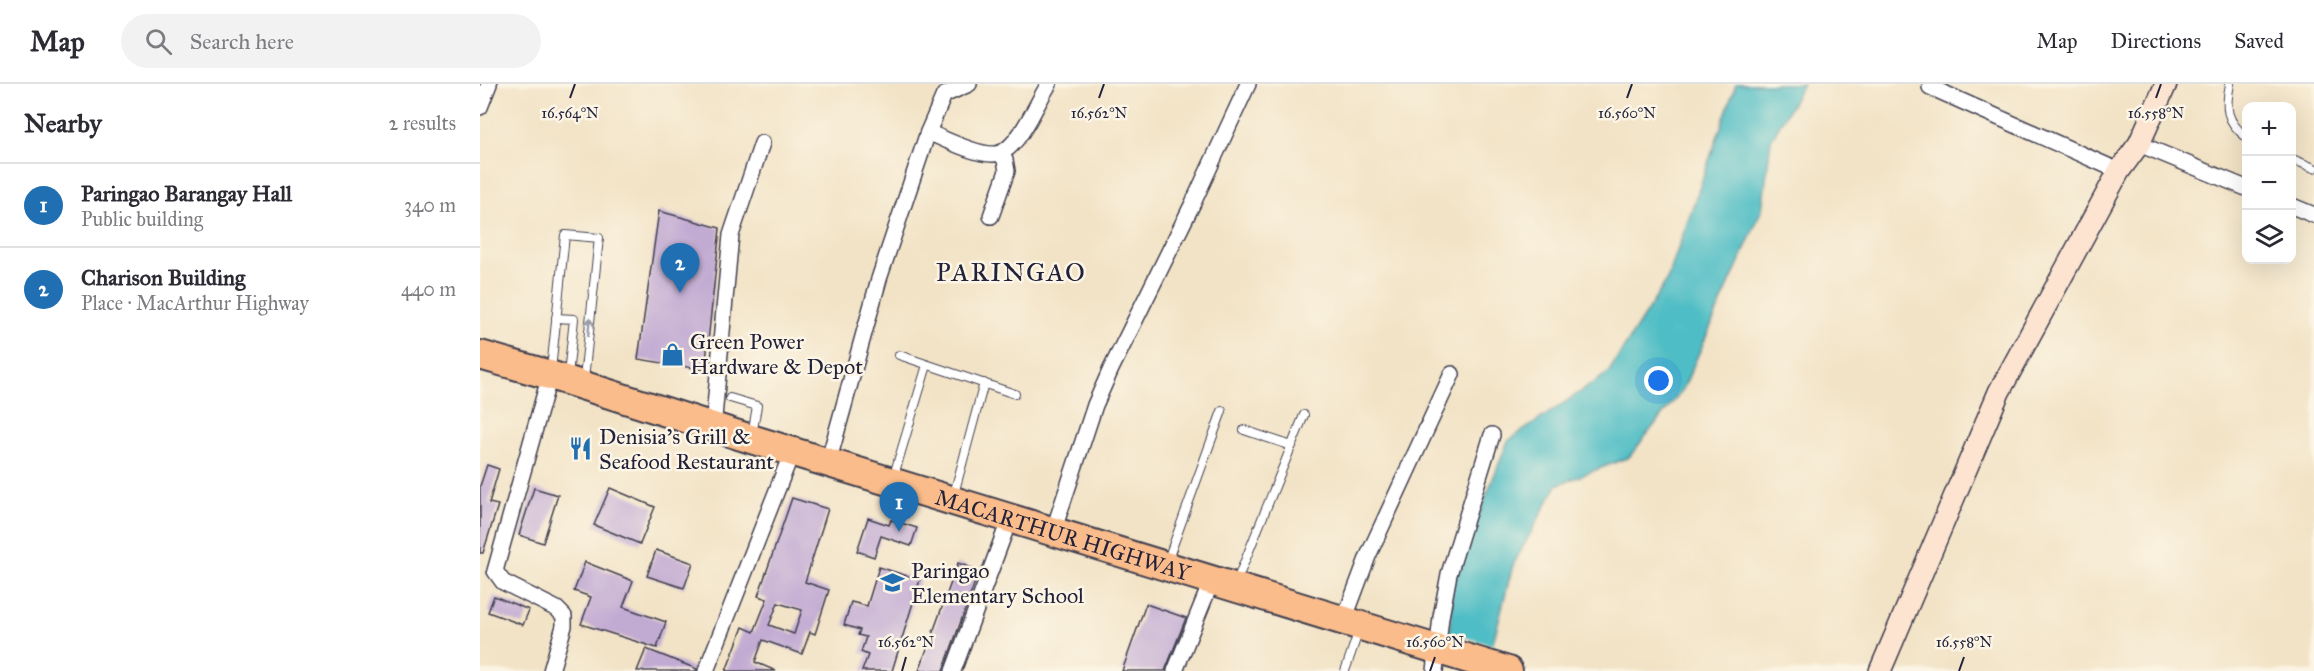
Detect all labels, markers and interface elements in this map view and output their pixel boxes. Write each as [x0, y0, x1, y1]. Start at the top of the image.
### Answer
search box [121, 14, 541, 68]
text: Map [30, 24, 85, 59]
icon: search [142, 25, 175, 58]
text: Search here [190, 28, 294, 55]
text: Map [2037, 28, 2078, 54]
text: Directions [2111, 28, 2201, 54]
text: Saved [2234, 28, 2284, 54]
map controls [2242, 102, 2296, 264]
button: + [2242, 102, 2296, 156]
text: 16.564°N [541, 104, 599, 122]
text: 16.562°N [1071, 104, 1128, 122]
text: 16.560°N [1598, 104, 1656, 122]
text: 16.558°N [2128, 104, 2185, 122]
text: Nearby [24, 107, 102, 139]
text: 2 results [388, 111, 456, 135]
button: − [2242, 156, 2296, 210]
text: Paringao Barangay Hall [81, 180, 292, 207]
text: 1 [40, 193, 47, 217]
text: 340 m [404, 193, 456, 217]
text: Public building [81, 207, 203, 231]
button: layers [2242, 210, 2296, 264]
pin: 2 [660, 244, 700, 293]
district label: PARINGAO [936, 256, 1086, 288]
text: Charison Building [81, 264, 245, 291]
text: 2 [39, 277, 48, 301]
text: 440 m [401, 277, 456, 301]
text: Place · MacArthur Highway [81, 291, 309, 315]
one-way arrow [584, 318, 595, 337]
place label: Green Power Hardware & Depot [690, 328, 863, 380]
shop icon: Green Power Hardware & Depot [659, 341, 685, 367]
your location [1644, 366, 1673, 395]
place label: Denisia's Grill & Seafood Restaurant [599, 423, 774, 475]
restaurant icon: Denisia's Grill & Seafood Restaurant [568, 436, 594, 462]
pin: 1 [880, 482, 918, 532]
street label: MACARTHUR HIGHWAY [932, 483, 1195, 587]
place label: Paringao Elementary School [911, 557, 1084, 609]
school or university icon: Paringao Elementary School [880, 570, 906, 596]
text: 16.562°N [878, 633, 935, 651]
text: 16.560°N [1406, 633, 1464, 651]
text: 16.558°N [1936, 633, 1993, 651]

